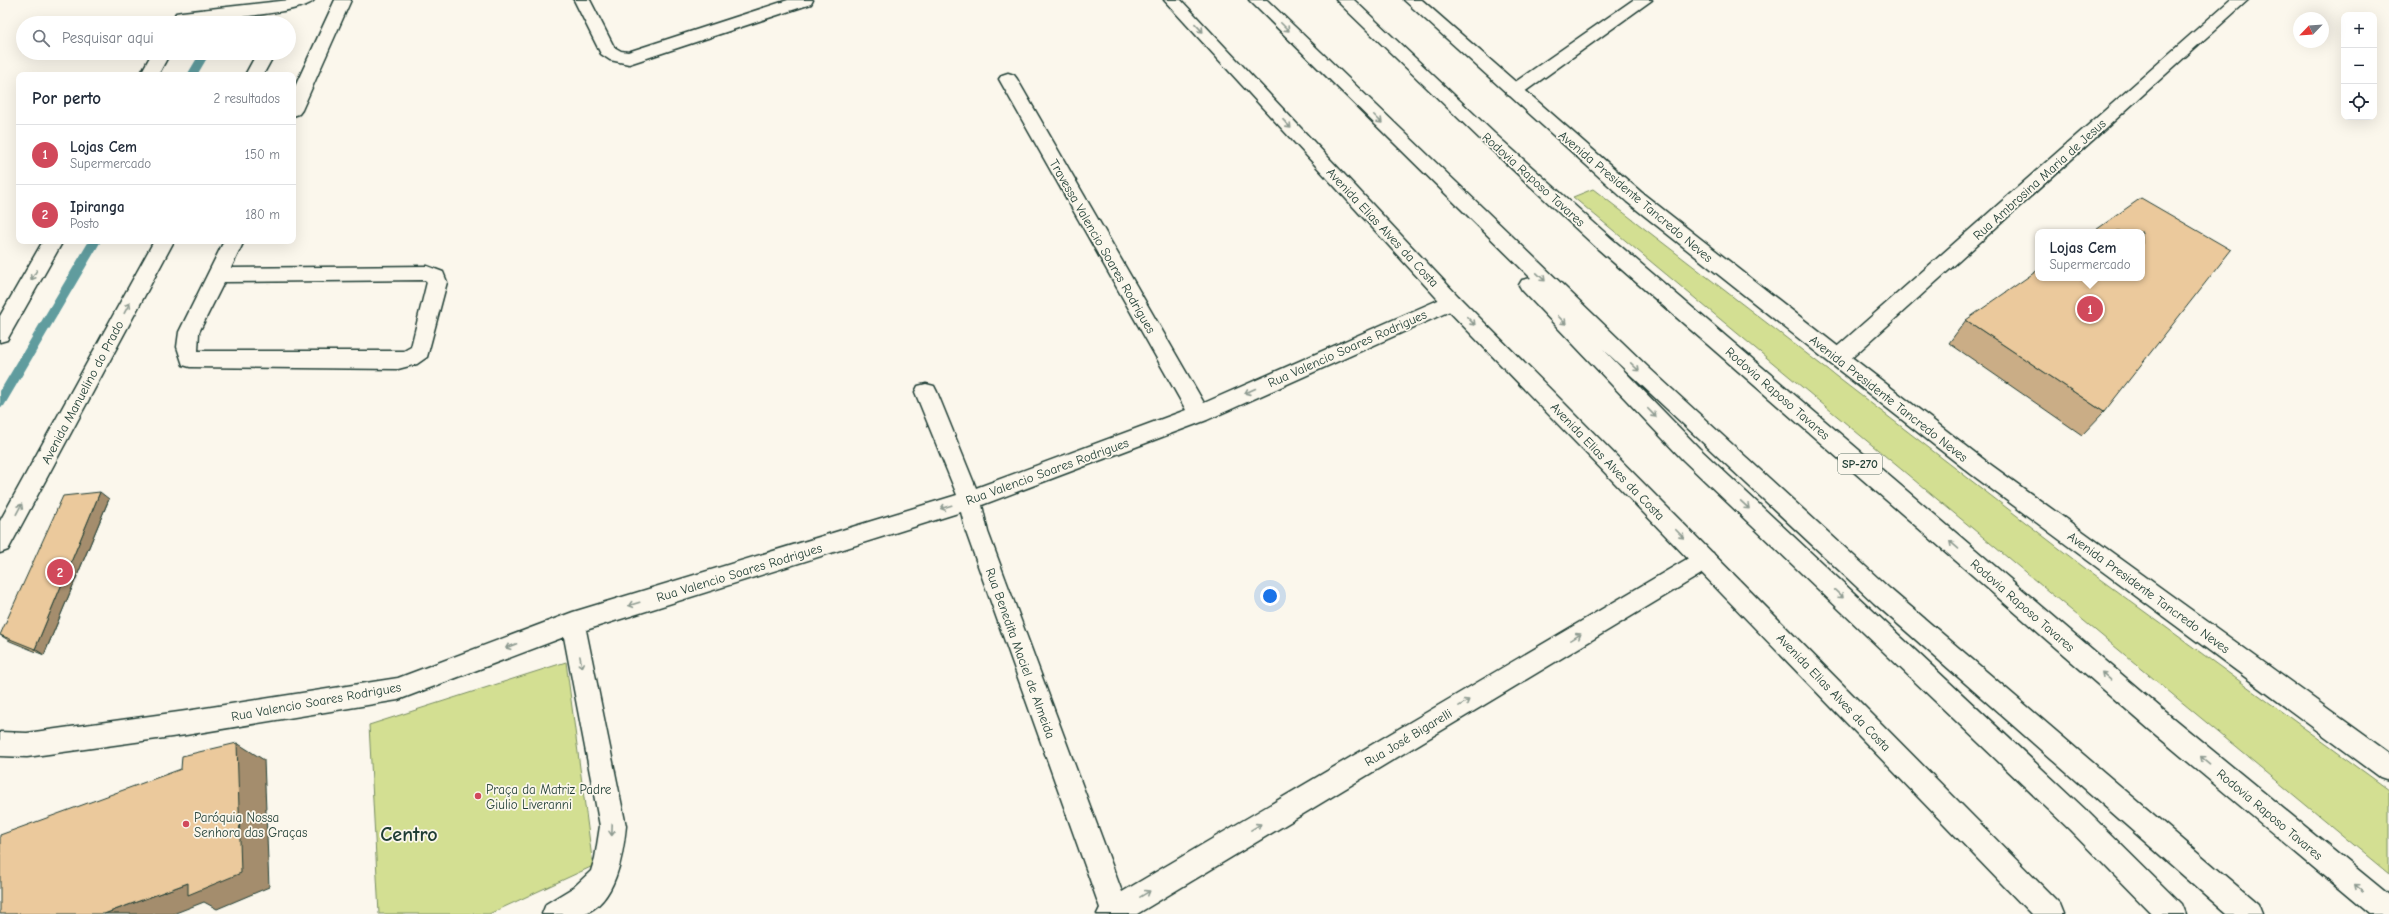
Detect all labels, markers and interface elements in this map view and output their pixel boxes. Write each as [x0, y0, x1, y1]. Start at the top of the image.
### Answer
north arrow [2293, 12, 2329, 48]
map controls [2341, 12, 2377, 120]
button: + [2341, 12, 2377, 48]
search box [16, 16, 296, 60]
one-way arrow [1280, 22, 1290, 32]
one-way arrow [1194, 23, 1203, 33]
icon: search [30, 27, 52, 49]
text: Pesquisar aqui [62, 29, 154, 47]
button: − [2341, 48, 2377, 84]
button: locate [2341, 84, 2377, 120]
text: Por perto [32, 89, 101, 108]
text: 2 resultados [213, 91, 280, 106]
one-way arrow [1373, 114, 1383, 123]
street label: Rua Ambrosina Maria de Jesus [1970, 116, 2109, 243]
one-way arrow [1283, 119, 1292, 129]
street label: Avenida Presidente Tancredo Neves [1556, 127, 1716, 265]
street label: Rodovia Raposo Tavares [1479, 129, 1588, 229]
text: Lojas Cem [70, 138, 137, 156]
text: 1 [42, 147, 48, 162]
text: 150 m [245, 147, 280, 162]
text: Supermercado [70, 156, 151, 171]
street label: Travessa Valencio Soares Rodrigues [1046, 156, 1159, 336]
street label: Avenida Elias Alves da Costa [1323, 165, 1442, 290]
text: Ipiranga [70, 198, 125, 216]
text: 2 [42, 207, 48, 222]
text: 180 m [245, 207, 280, 222]
text: Posto [70, 216, 99, 231]
popup [2035, 229, 2145, 281]
text: Lojas Cem [2049, 239, 2116, 257]
text: Supermercado [2049, 257, 2131, 272]
one-way arrow [29, 269, 37, 281]
one-way arrow [1536, 272, 1546, 282]
pin: 1 [2077, 294, 2103, 324]
one-way arrow [124, 303, 132, 315]
street label: Rua Valencio Soares Rodrigues [1265, 307, 1429, 390]
one-way arrow [1557, 315, 1567, 325]
one-way arrow [1466, 316, 1476, 326]
street label: Avenida Manuelino do Prado [38, 318, 127, 467]
street label: Avenida Presidente Tancredo Neves [1807, 332, 1971, 465]
street label: Rodovia Raposo Tavares [1723, 344, 1833, 443]
one-way arrow [1630, 363, 1640, 372]
one-way arrow [1244, 388, 1256, 395]
street label: Avenida Elias Alves da Costa [1548, 400, 1668, 523]
one-way arrow [1647, 408, 1657, 418]
street label: Rua Valencio Soares Rodrigues [964, 435, 1131, 508]
road number: SP-270 [1838, 454, 1882, 474]
one-way arrow [1740, 500, 1750, 509]
one-way arrow [15, 503, 23, 515]
one-way arrow [939, 504, 952, 511]
one-way arrow [1675, 529, 1685, 539]
street label: Avenida Presidente Tancredo Neves [2065, 529, 2233, 656]
street label: Rua Valencio Soares Rodrigues [655, 540, 824, 605]
one-way arrow [1949, 541, 1960, 550]
street label: Rodovia Raposo Tavares [1968, 556, 2078, 655]
pin: 2 [47, 557, 73, 587]
street label: Rua Benedita Maciel de Almeida [983, 566, 1058, 741]
your location [1260, 586, 1280, 606]
one-way arrow [1834, 589, 1844, 599]
one-way arrow [628, 601, 641, 608]
street label: Avenida Elias Alves da Costa [1774, 631, 1894, 754]
one-way arrow [1570, 632, 1582, 640]
one-way arrow [506, 643, 518, 651]
one-way arrow [577, 655, 585, 668]
one-way arrow [2101, 671, 2111, 680]
street label: Rua Valencio Soares Rodrigues [230, 679, 402, 724]
one-way arrow [1458, 699, 1470, 707]
street label: Rua José Bigarelli [1362, 705, 1455, 769]
one-way arrow [2200, 756, 2210, 765]
street label: Rodovia Raposo Tavares [2214, 766, 2325, 863]
place label: Praça da Matriz Padre Giulio Liveranni [486, 782, 612, 812]
marker: Praça da Matriz Padre Giulio Liveranni [473, 791, 483, 801]
place label: Paróquia Nossa Senhora das Graças [194, 810, 307, 840]
marker: Paróquia Nossa Senhora das Graças [181, 819, 191, 829]
district label: Centro [380, 823, 438, 846]
one-way arrow [608, 823, 616, 836]
one-way arrow [1250, 823, 1262, 831]
one-way arrow [2354, 883, 2364, 892]
one-way arrow [1139, 889, 1151, 897]

